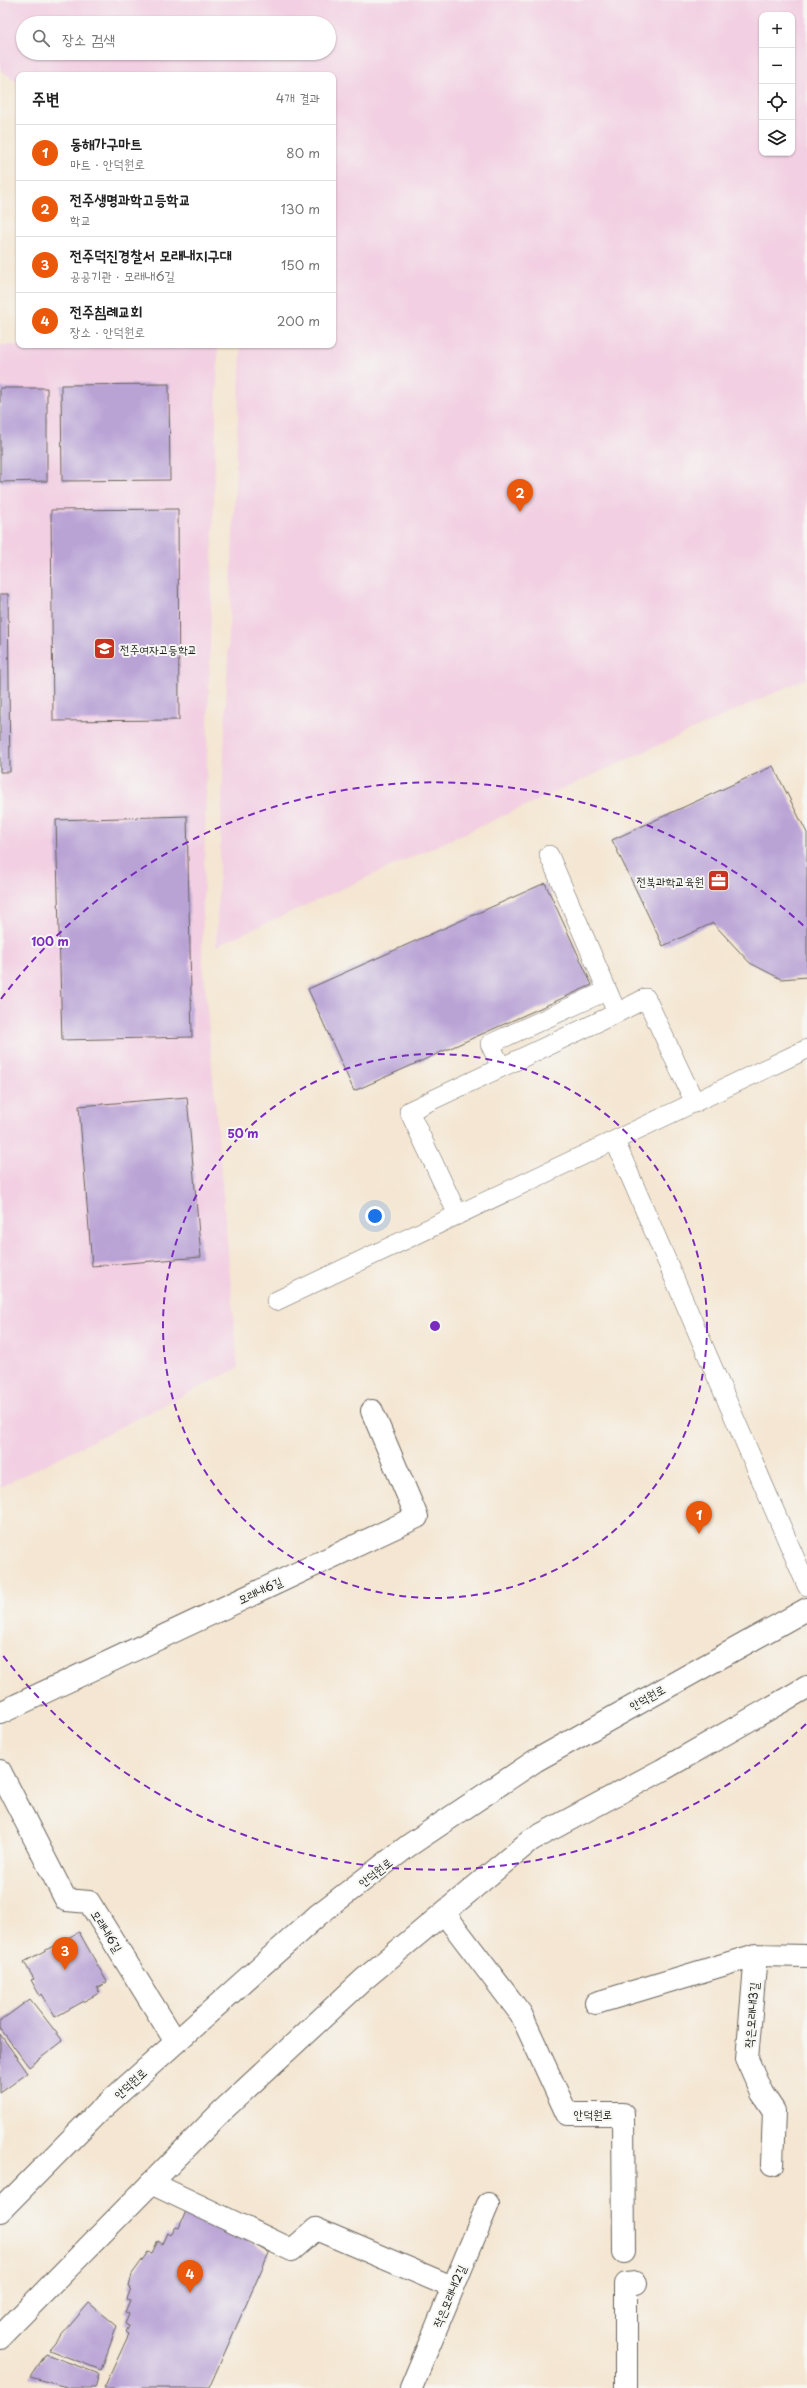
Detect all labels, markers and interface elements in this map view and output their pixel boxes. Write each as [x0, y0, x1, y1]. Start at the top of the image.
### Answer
map controls [759, 12, 795, 156]
button: + [759, 12, 795, 48]
search box [16, 16, 336, 60]
icon: search [30, 27, 52, 49]
text: 장소 검색 [62, 27, 115, 50]
button: − [759, 48, 795, 84]
button: locate [759, 84, 795, 120]
text: 주변 [32, 85, 59, 111]
text: 4개 결과 [276, 88, 320, 107]
button: layers [759, 120, 795, 156]
text: 동해가구마트 [70, 131, 142, 154]
text: 1 [42, 143, 48, 162]
text: 80 m [286, 143, 320, 162]
text: 마트 · 안덕원로 [70, 154, 145, 173]
text: 전주생명과학고등학교 [70, 187, 191, 210]
text: 2 [40, 199, 50, 218]
text: 130 m [281, 199, 320, 218]
text: 학교 [70, 210, 91, 229]
text: 전주덕진경찰서 모래내지구대 [70, 243, 232, 266]
text: 3 [41, 255, 49, 274]
text: 150 m [281, 255, 320, 274]
text: 공공기관 · 모래내6길 [70, 266, 175, 285]
text: 전주침례교회 [70, 299, 142, 322]
text: 4 [41, 311, 49, 330]
text: 200 m [277, 311, 320, 330]
text: 장소 · 안덕원로 [70, 322, 145, 341]
pin: 2 [507, 479, 533, 512]
school or university icon: 전주여자고등학교 [92, 636, 118, 662]
place label: 전주여자고등학교 [120, 640, 197, 658]
office icon: 전북과학교육원 [706, 868, 732, 894]
place label: 전북과학교육원 [636, 872, 704, 890]
text: 100 m [31, 932, 69, 950]
text: 50 m [227, 1124, 259, 1142]
your location [365, 1206, 385, 1226]
centre of rings [428, 1319, 442, 1333]
pin: 1 [686, 1501, 712, 1534]
street label: 모래내6길 [235, 1572, 285, 1608]
street label: 안덕원로 [626, 1680, 668, 1714]
street label: 안덕원로 [354, 1853, 396, 1891]
street label: 모래내6길 [87, 1906, 127, 1956]
pin: 3 [52, 1937, 78, 1970]
street label: 작은모래내3길 [739, 1981, 763, 2049]
street label: 안덕원로 [110, 2063, 150, 2103]
street label: 안덕원로 [574, 2105, 612, 2123]
pin: 4 [177, 2260, 203, 2293]
street label: 작은모래내2길 [428, 2262, 470, 2330]

